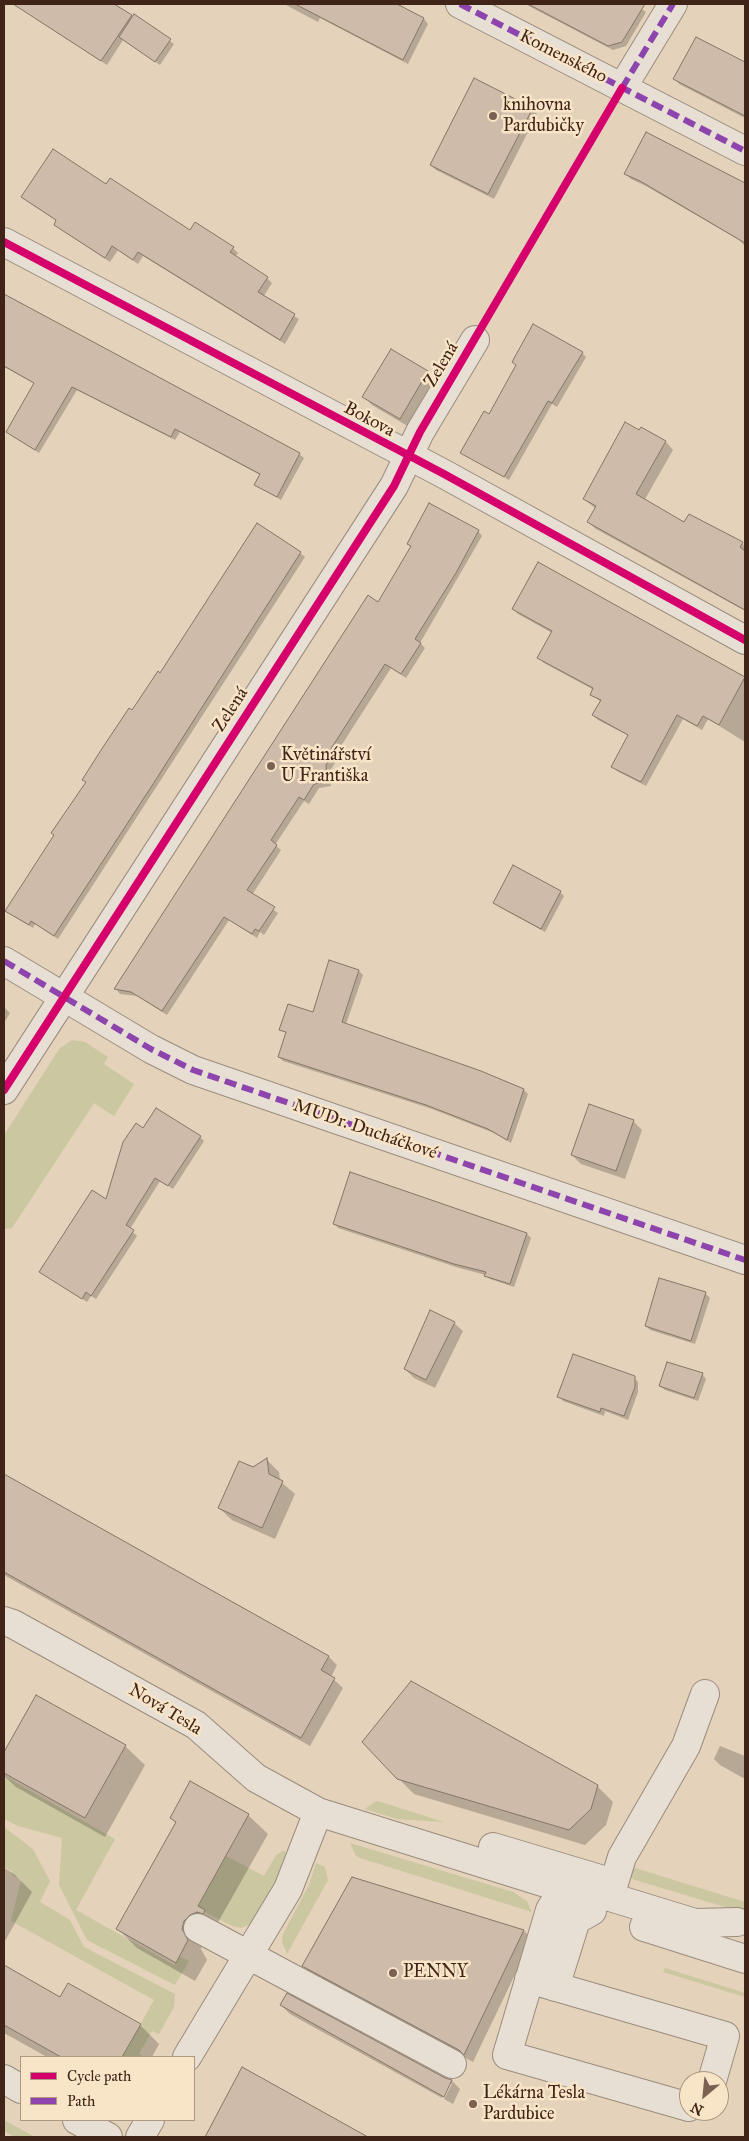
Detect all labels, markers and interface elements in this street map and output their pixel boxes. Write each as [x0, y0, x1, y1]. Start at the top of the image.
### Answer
street label: Komenského [516, 26, 610, 88]
place label: knihovna Pardubičky [503, 95, 584, 138]
marker: knihovna Pardubičky [487, 110, 499, 122]
street label: Zelená [420, 339, 464, 391]
street label: Bokova [340, 398, 398, 442]
street label: Zelená [209, 684, 253, 736]
place label: Květinářství U Františka [281, 745, 371, 788]
marker: Květinářství U Františka [265, 760, 277, 772]
street label: MUDr. Ducháčkové [290, 1095, 440, 1165]
street label: Nová Tesla [125, 1680, 205, 1740]
place label: PENNY [403, 1962, 468, 1984]
marker: PENNY [387, 1967, 399, 1979]
legend [20, 2056, 195, 2121]
text: Cycle path [67, 2067, 131, 2085]
north arrow [679, 2071, 729, 2121]
place label: Lékárna Tesla Pardubice [483, 2083, 585, 2126]
text: Path [67, 2092, 95, 2110]
marker: Lékárna Tesla Pardubice [467, 2098, 479, 2110]
text: N [688, 2099, 706, 2119]

